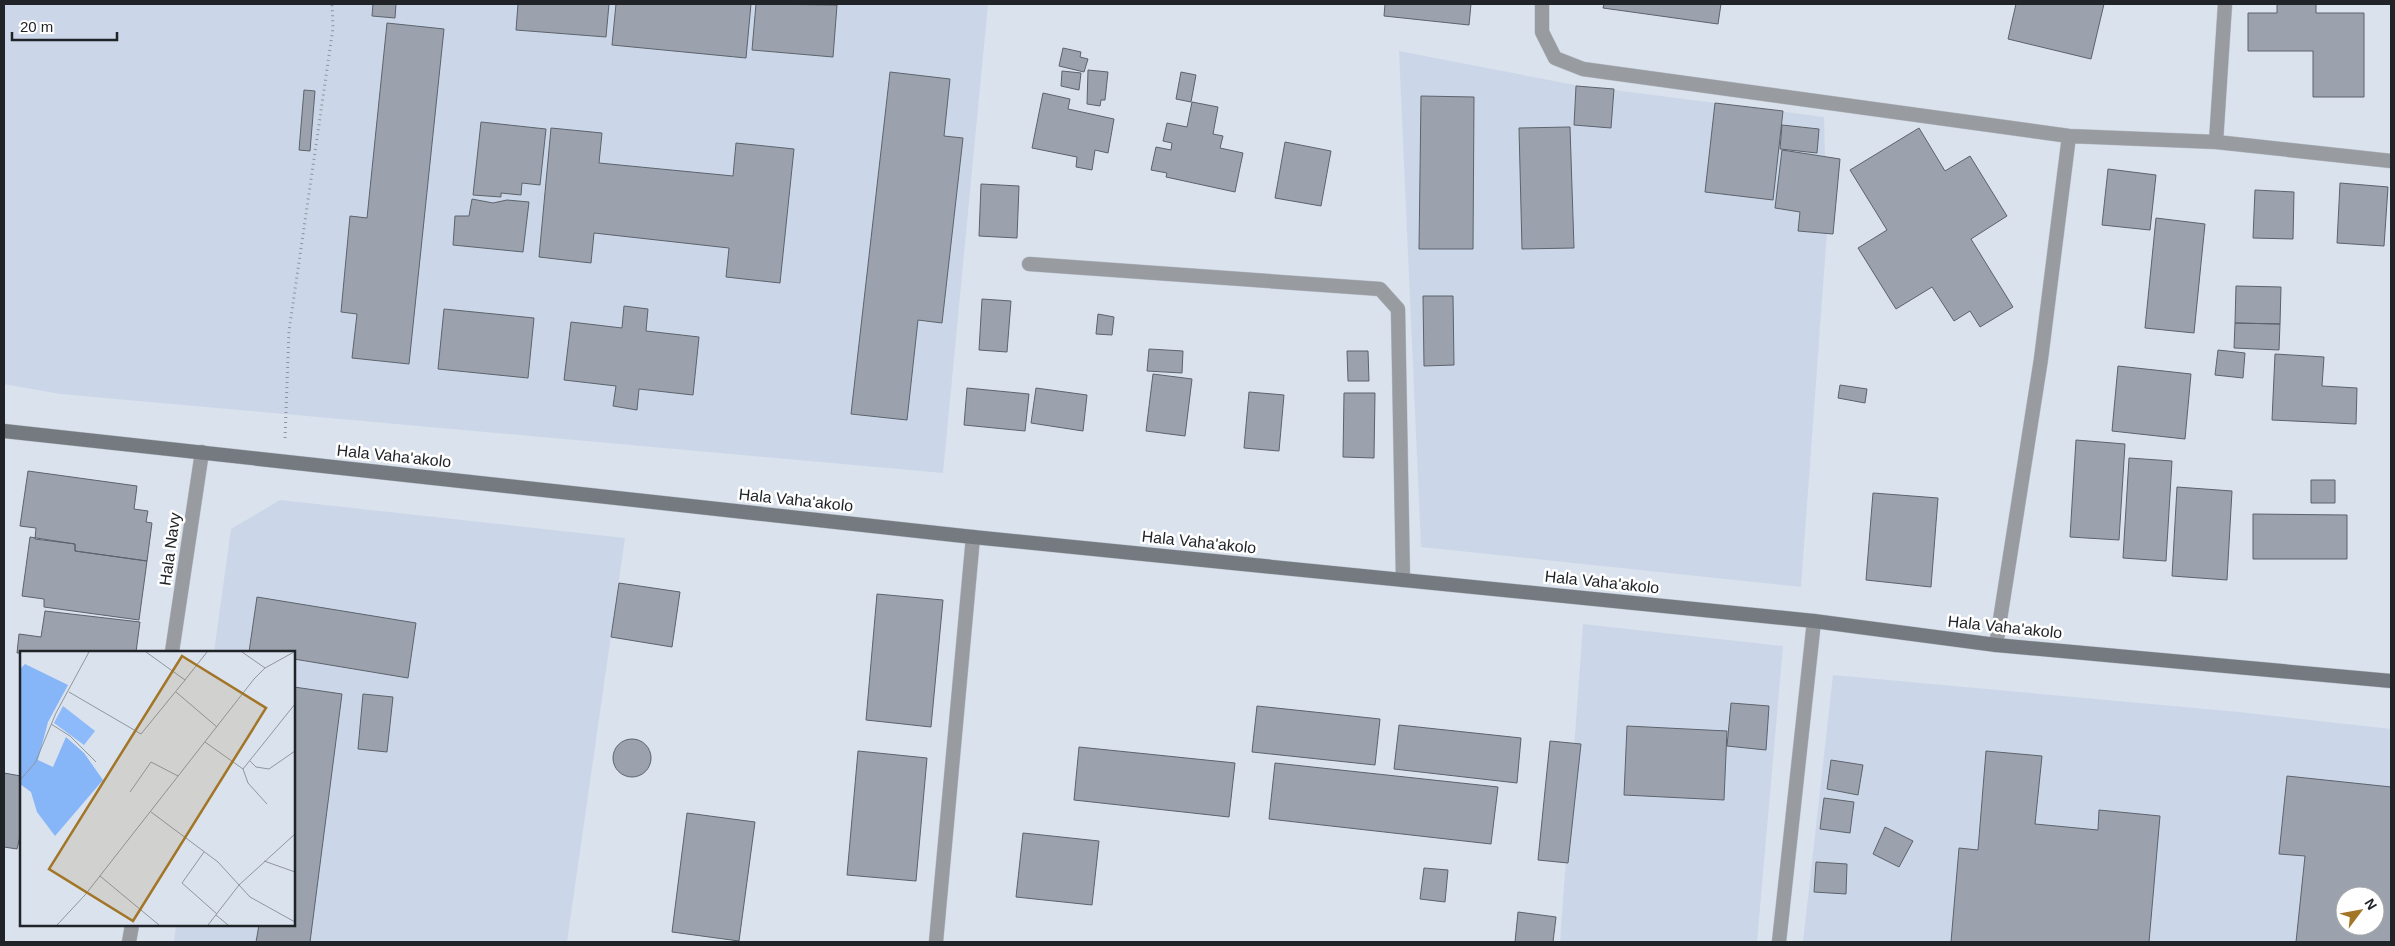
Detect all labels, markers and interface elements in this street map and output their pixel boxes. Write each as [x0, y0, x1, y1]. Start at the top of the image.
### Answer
scale bar [12, 10, 118, 42]
text: 20 m [20, 18, 53, 35]
street label: Hala Vaha'akolo [336, 442, 452, 470]
street label: Hala Vaha'akolo [738, 486, 854, 514]
street label: Hala Navy [156, 511, 184, 587]
street label: Hala Vaha'akolo [1141, 528, 1257, 556]
street label: Hala Vaha'akolo [1544, 568, 1660, 596]
street label: Hala Vaha'akolo [1947, 613, 2063, 641]
inset map [20, 651, 295, 926]
north arrow [2335, 886, 2385, 936]
text: N [2362, 896, 2380, 913]

